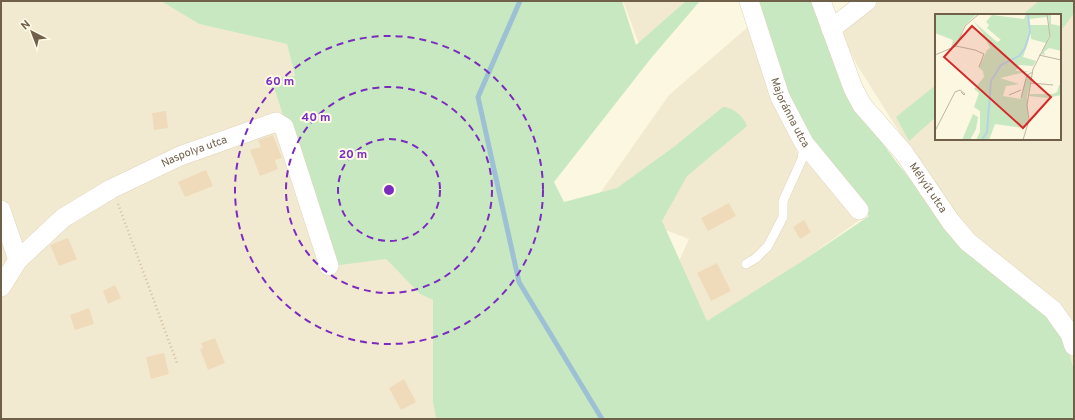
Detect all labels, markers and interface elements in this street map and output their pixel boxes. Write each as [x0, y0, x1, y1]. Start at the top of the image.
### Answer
north arrow [12, 12, 52, 52]
inset map [935, 14, 1061, 140]
text: N [18, 17, 34, 33]
text: 60 m [266, 74, 294, 90]
street label: Majoránna utca [767, 76, 812, 151]
text: 40 m [301, 110, 331, 126]
street label: Naspolya utca [159, 133, 229, 171]
text: 20 m [339, 147, 367, 163]
street label: Mélyút utca [906, 160, 950, 216]
centre of rings [382, 183, 396, 197]

